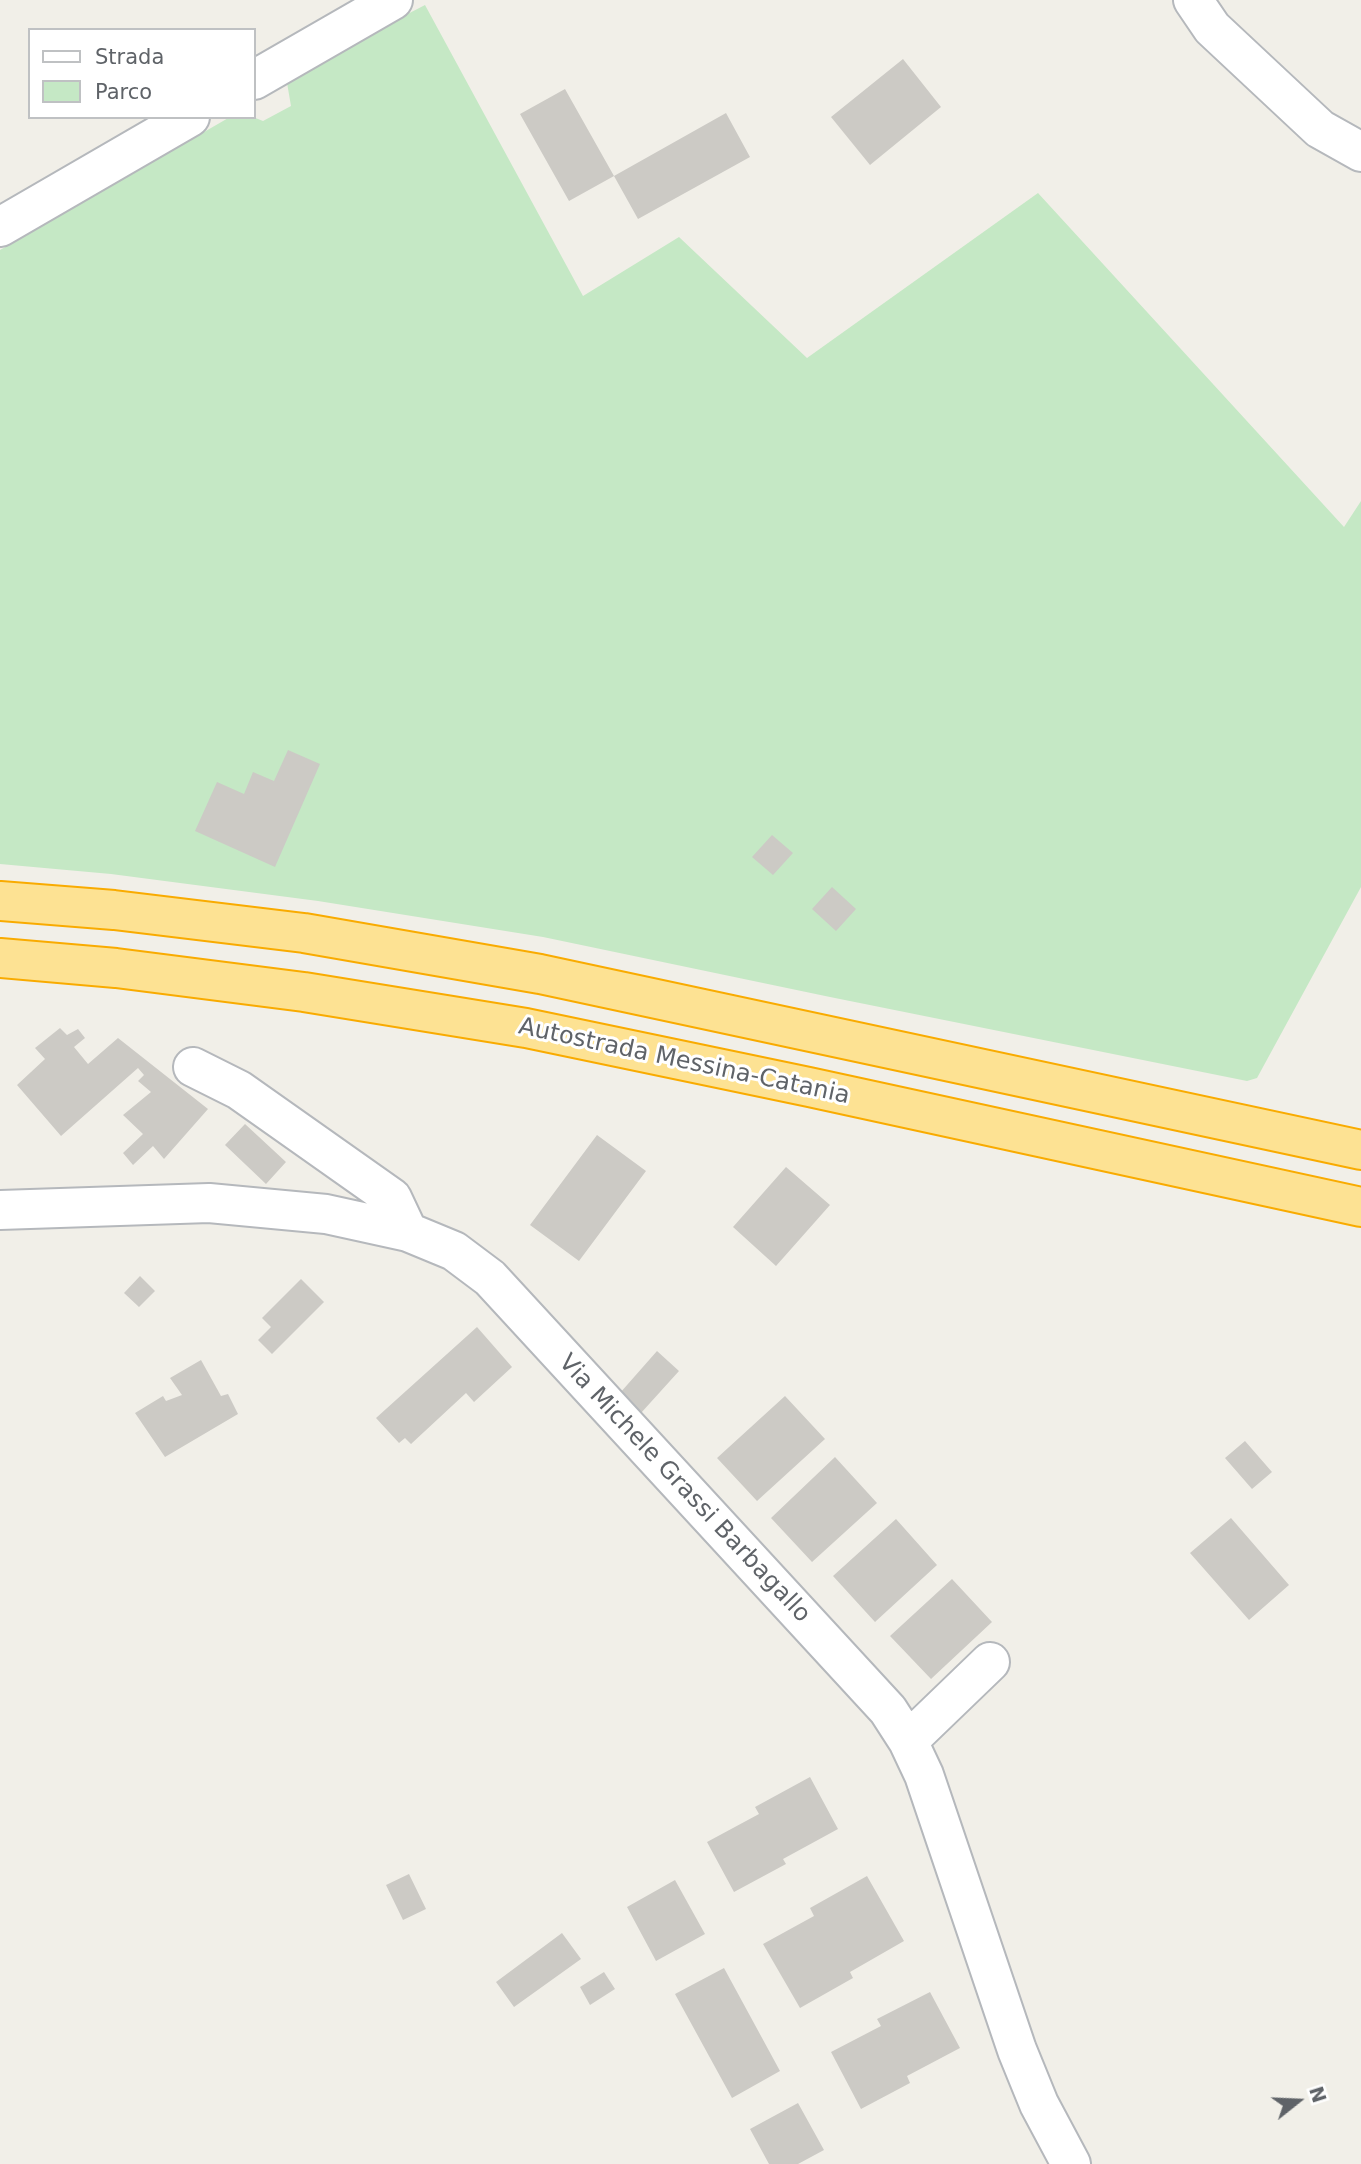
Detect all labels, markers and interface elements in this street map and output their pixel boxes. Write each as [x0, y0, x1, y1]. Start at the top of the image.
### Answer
legend [28, 28, 256, 119]
text: Strada [95, 45, 164, 69]
text: Parco [95, 80, 152, 104]
street label: Autostrada Messina-Catania [516, 1013, 852, 1111]
street label: Via Michele Grassi Barbagallo [552, 1349, 816, 1629]
north arrow [1263, 2066, 1333, 2136]
text: N [1305, 2084, 1331, 2105]

